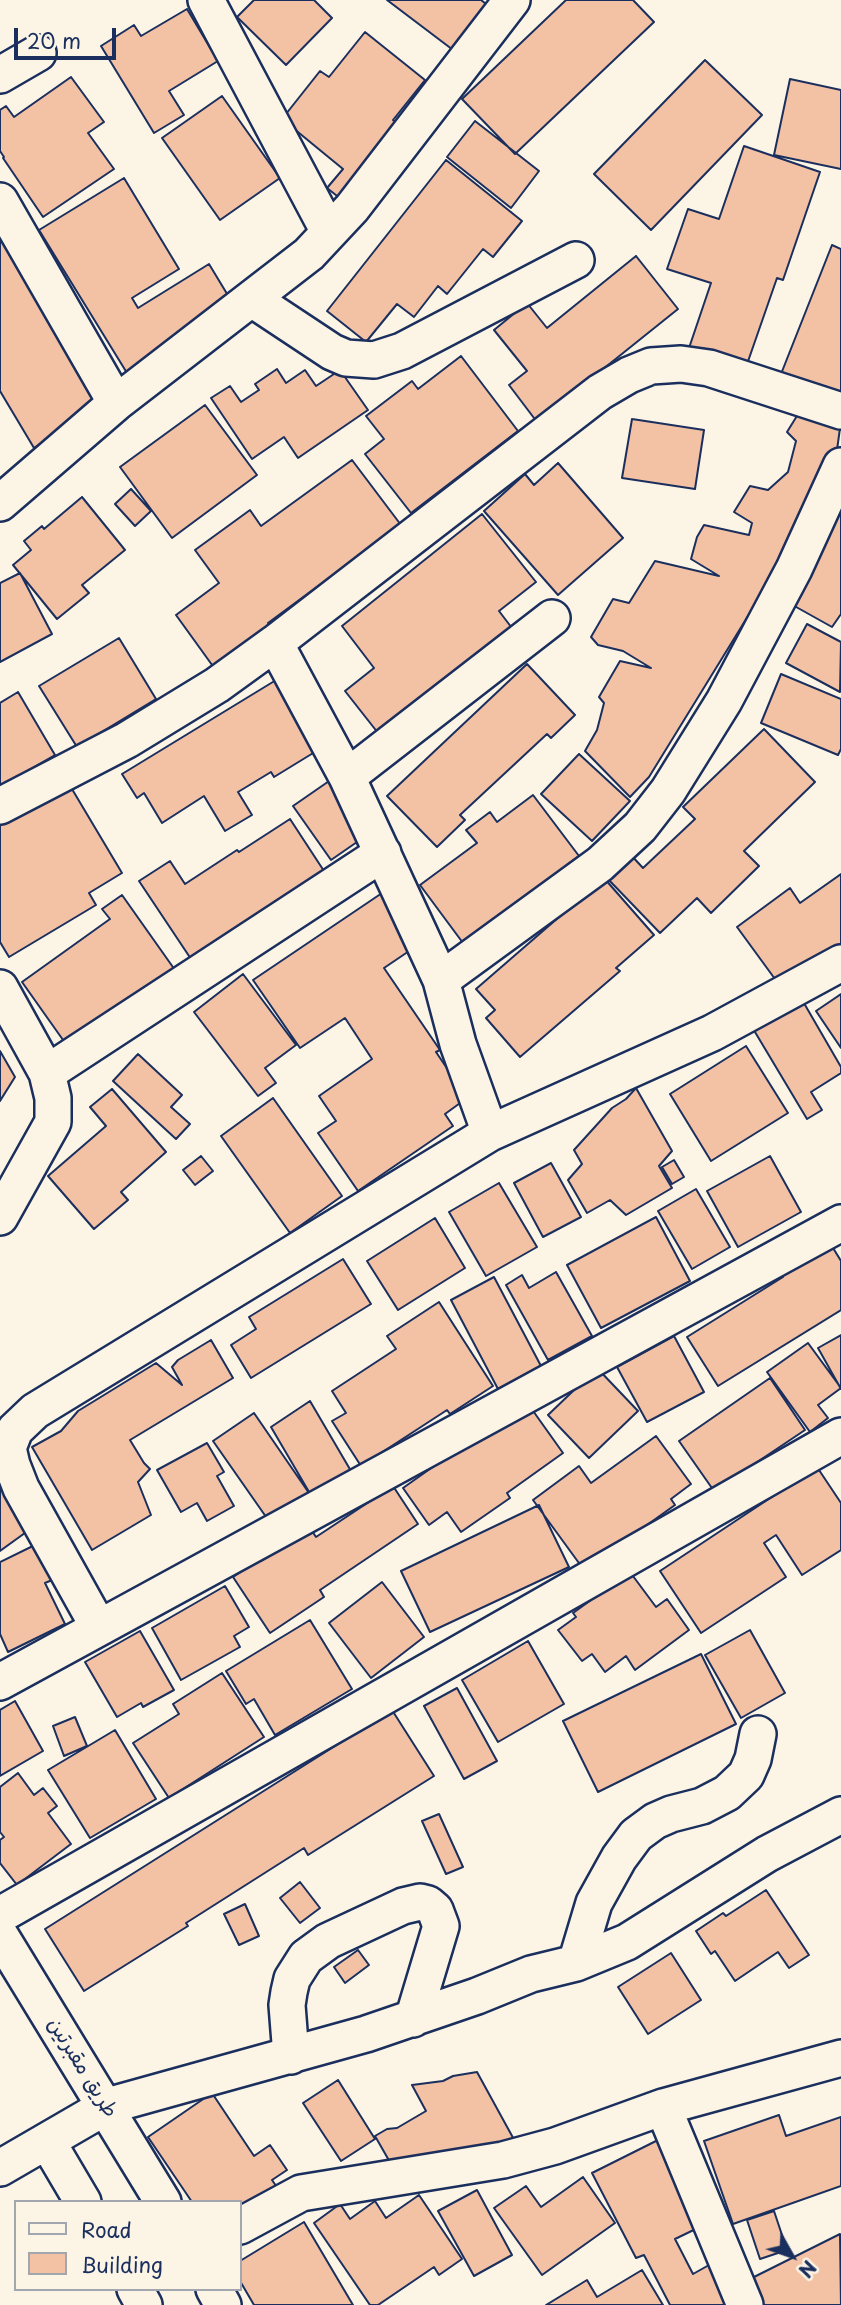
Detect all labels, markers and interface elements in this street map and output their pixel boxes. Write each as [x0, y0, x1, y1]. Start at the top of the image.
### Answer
scale bar [18, 14, 119, 58]
text: 20 m [27, 24, 81, 56]
street label: طريق مقبرتين [41, 2013, 123, 2123]
legend [14, 2200, 242, 2291]
text: Road [81, 2213, 132, 2245]
north arrow [757, 2221, 827, 2291]
text: Building [81, 2248, 163, 2280]
text: N [793, 2255, 824, 2284]

